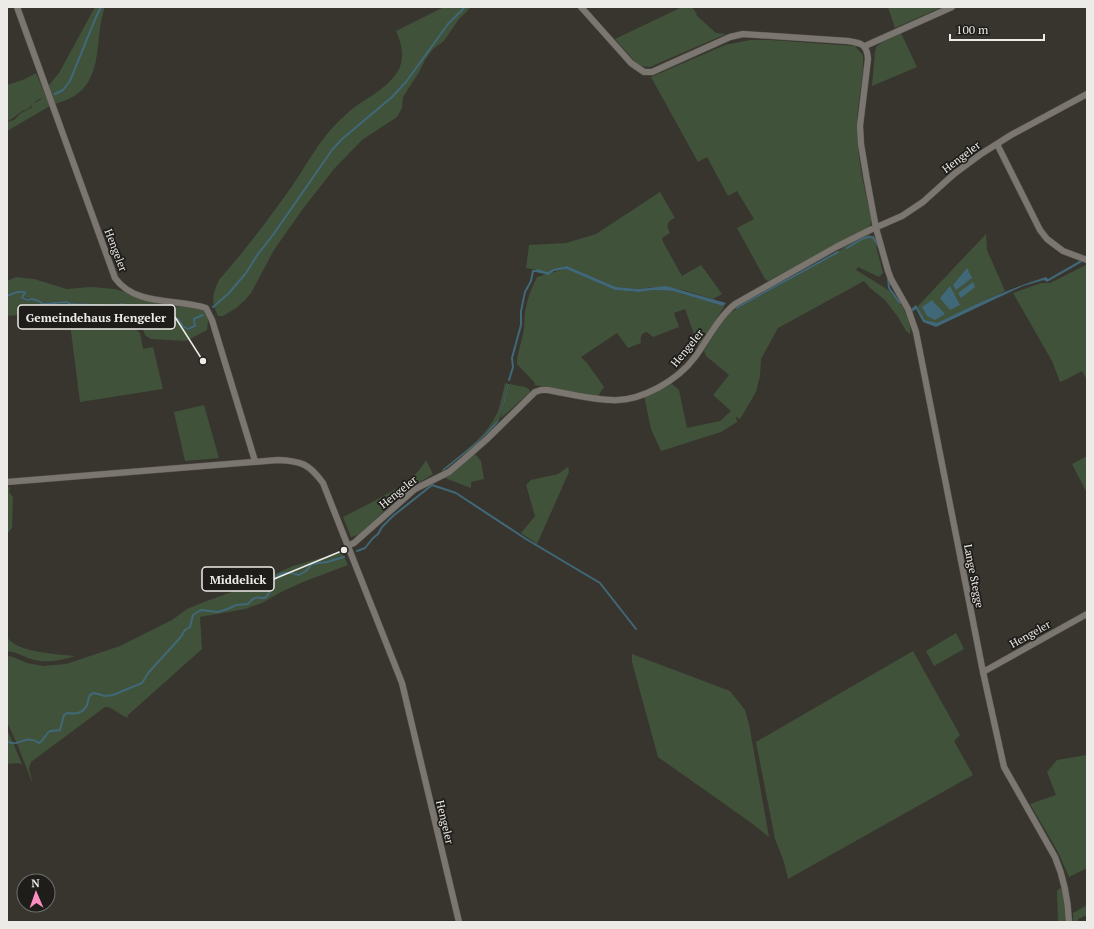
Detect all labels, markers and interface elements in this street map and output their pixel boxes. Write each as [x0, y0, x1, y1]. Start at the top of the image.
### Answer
scale bar [950, 16, 1044, 42]
text: 100 m [956, 22, 989, 37]
street label: Hengeler [939, 138, 984, 176]
street label: Hengeler [101, 227, 131, 274]
callout: Gemeindehaus Hengeler [18, 305, 175, 329]
text: Gemeindehaus Hengeler [26, 310, 167, 325]
street label: Hengeler [668, 326, 707, 370]
street label: Hengeler [376, 472, 420, 511]
street label: Lange Stegge [961, 543, 987, 610]
callout: Middelick [202, 567, 274, 591]
text: Middelick [210, 572, 266, 587]
street label: Hengeler [1007, 617, 1054, 651]
street label: Hengeler [433, 799, 457, 846]
north arrow [16, 873, 56, 913]
text: N [31, 876, 41, 890]

